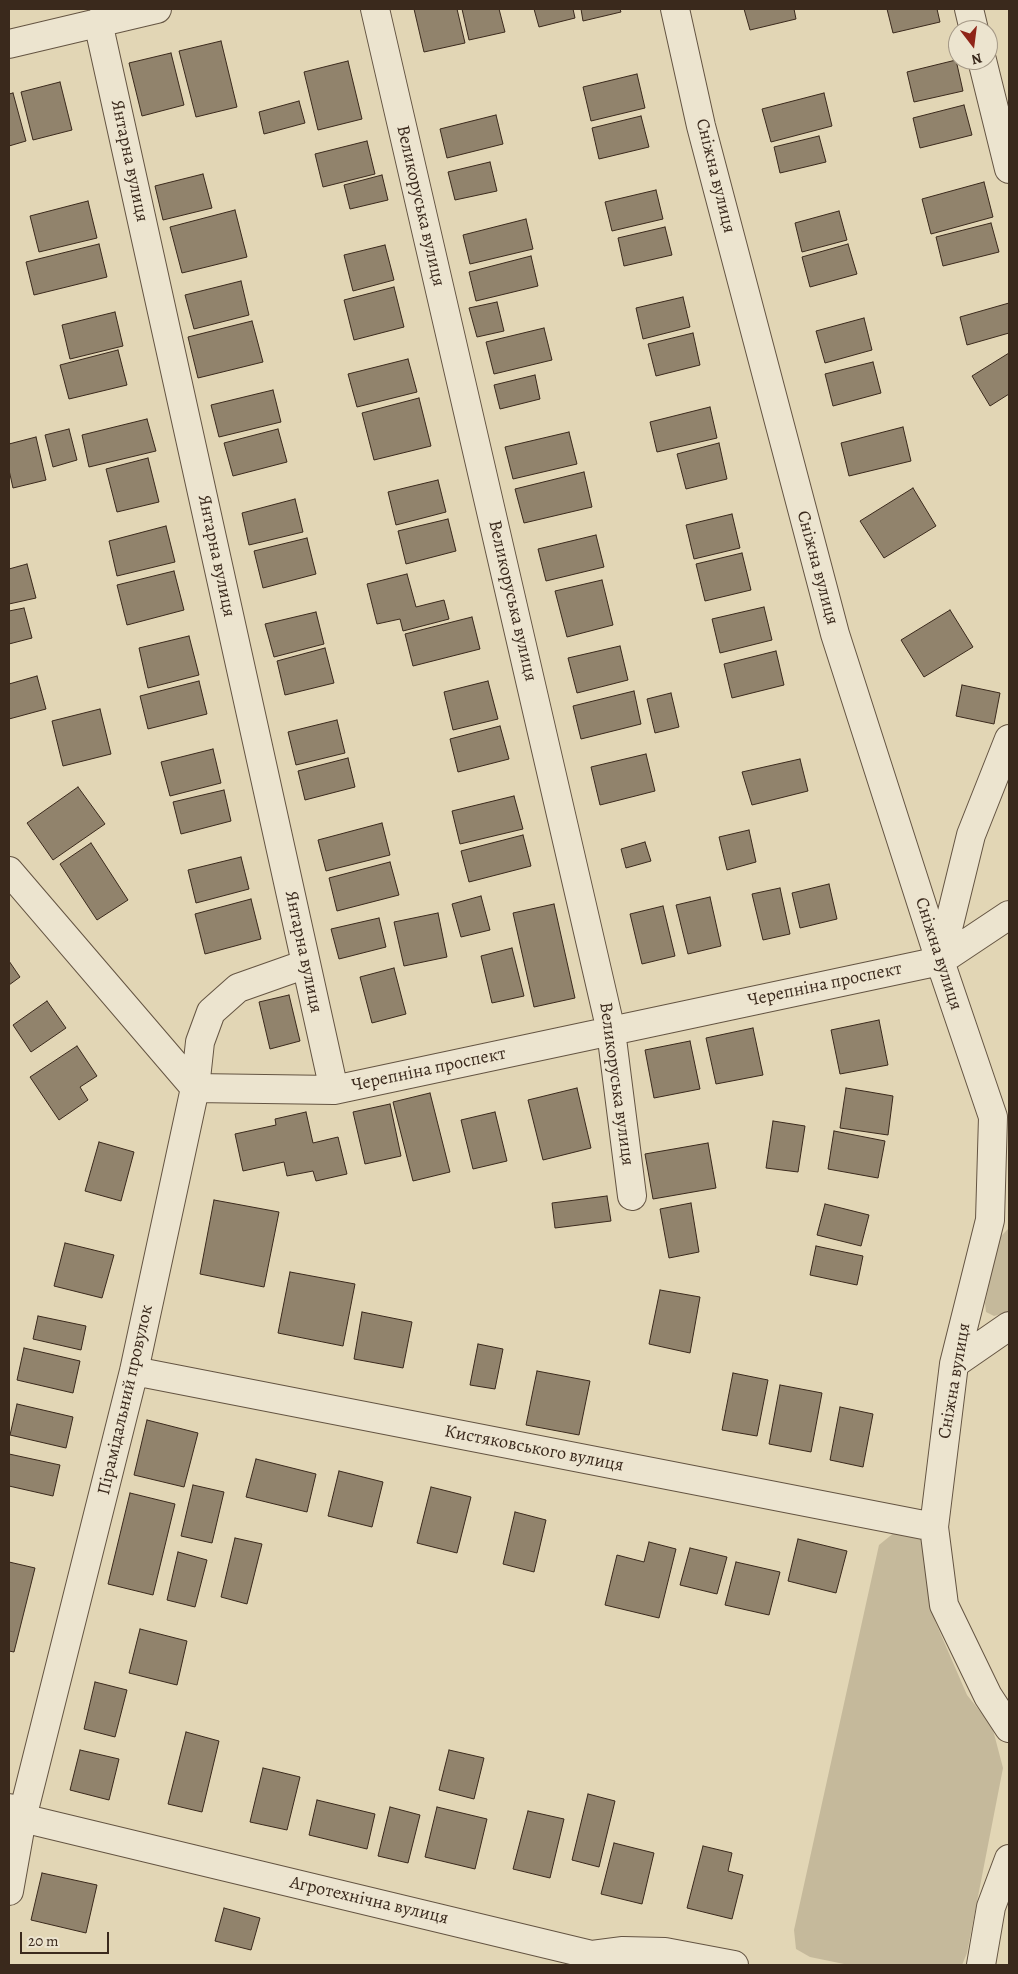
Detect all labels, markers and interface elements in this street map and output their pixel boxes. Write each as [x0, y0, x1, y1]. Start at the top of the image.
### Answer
north arrow [948, 20, 998, 70]
text: N [969, 49, 984, 70]
street label: Янтарна вулиця [106, 98, 152, 224]
street label: Сніжна вулиця [690, 117, 740, 235]
street label: Великоруська вулиця [391, 123, 449, 289]
street label: Янтарна вулиця [193, 493, 239, 619]
street label: Сніжна вулиця [791, 509, 843, 627]
street label: Великоруська вулиця [483, 518, 541, 684]
street label: Янтарна вулиця [280, 889, 326, 1015]
street label: Сніжна вулиця [910, 895, 966, 1013]
street label: Черепніна проспект [746, 958, 904, 1012]
street label: Великоруська вулиця [594, 1001, 638, 1167]
street label: Черепніна проспект [350, 1043, 508, 1097]
street label: Пірамідальний провулок [94, 1303, 158, 1497]
street label: Сніжна вулиця [934, 1321, 976, 1441]
street label: Кистяковського вулиця [443, 1421, 625, 1477]
street label: Агротехнічна вулиця [287, 1872, 451, 1930]
scale bar [22, 1922, 111, 1954]
text: 20 m [28, 1931, 59, 1951]

